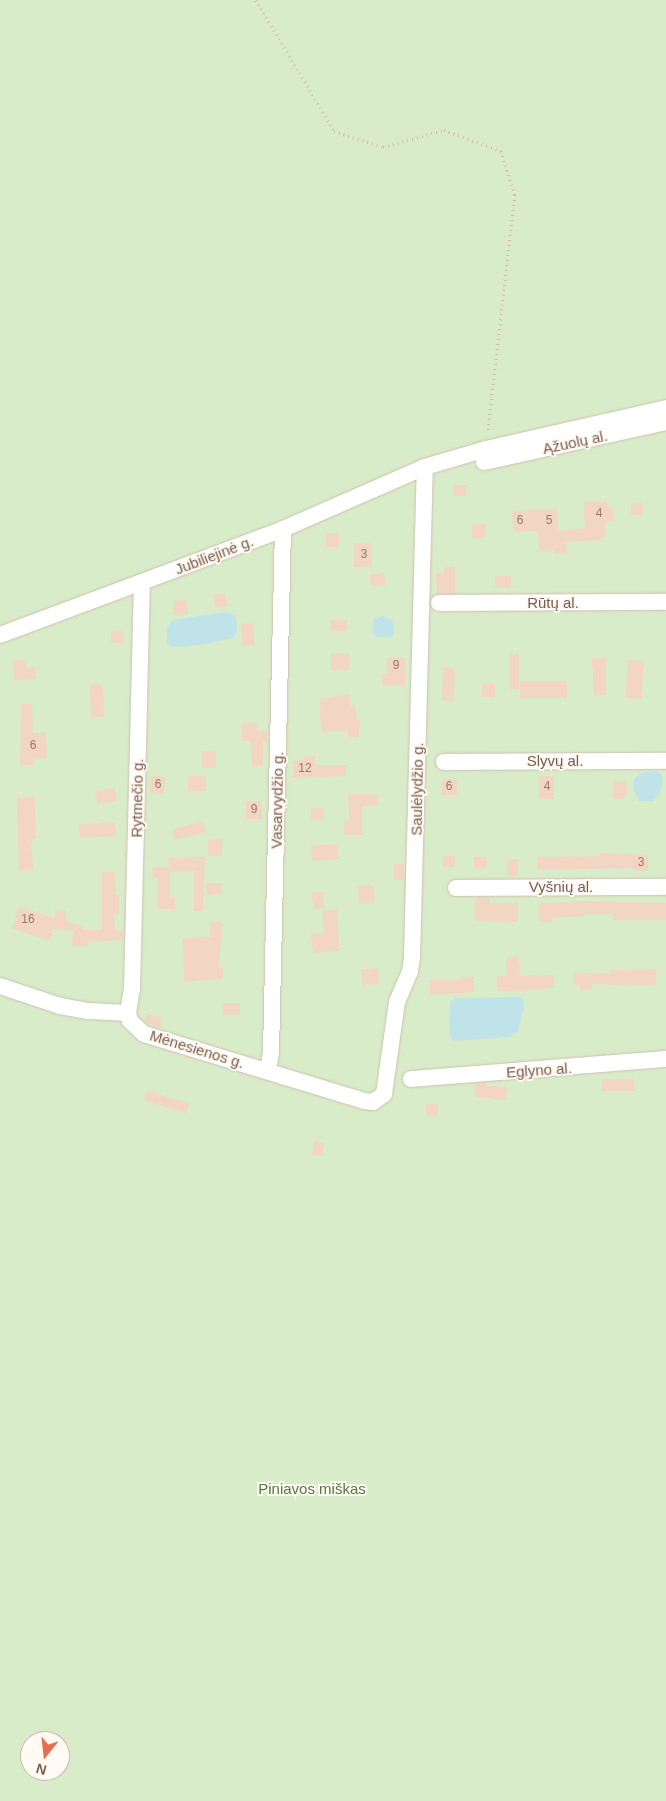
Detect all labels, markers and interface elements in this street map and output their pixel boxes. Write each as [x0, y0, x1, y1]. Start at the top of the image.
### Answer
street label: Ąžuolų al. [541, 426, 609, 458]
house number: 4 [596, 507, 602, 521]
house number: 6 [517, 514, 523, 528]
house number: 5 [546, 514, 552, 528]
street label: Jubiliejinė g. [172, 532, 256, 578]
house number: 3 [361, 548, 367, 562]
street label: Rūtų al. [527, 594, 579, 612]
house number: 9 [393, 659, 399, 673]
house number: 6 [30, 739, 36, 753]
street label: Saulėlydžio g. [407, 742, 427, 836]
street label: Vasarvydžio g. [267, 751, 287, 849]
street label: Slyvų al. [527, 752, 583, 770]
street label: Rytmečio g. [127, 758, 147, 838]
house number: 12 [298, 762, 312, 776]
house number: 6 [155, 778, 161, 792]
house number: 6 [446, 780, 452, 794]
house number: 4 [544, 780, 550, 794]
house number: 9 [251, 803, 257, 817]
house number: 3 [638, 856, 644, 870]
street label: Vyšnių al. [529, 878, 593, 896]
house number: 16 [21, 913, 35, 927]
street label: Mėnesienos g. [148, 1026, 246, 1072]
street label: Eglyno al. [506, 1059, 572, 1081]
park label: Piniavos miškas [258, 1480, 366, 1498]
north arrow [20, 1731, 70, 1781]
text: N [34, 1760, 48, 1779]

